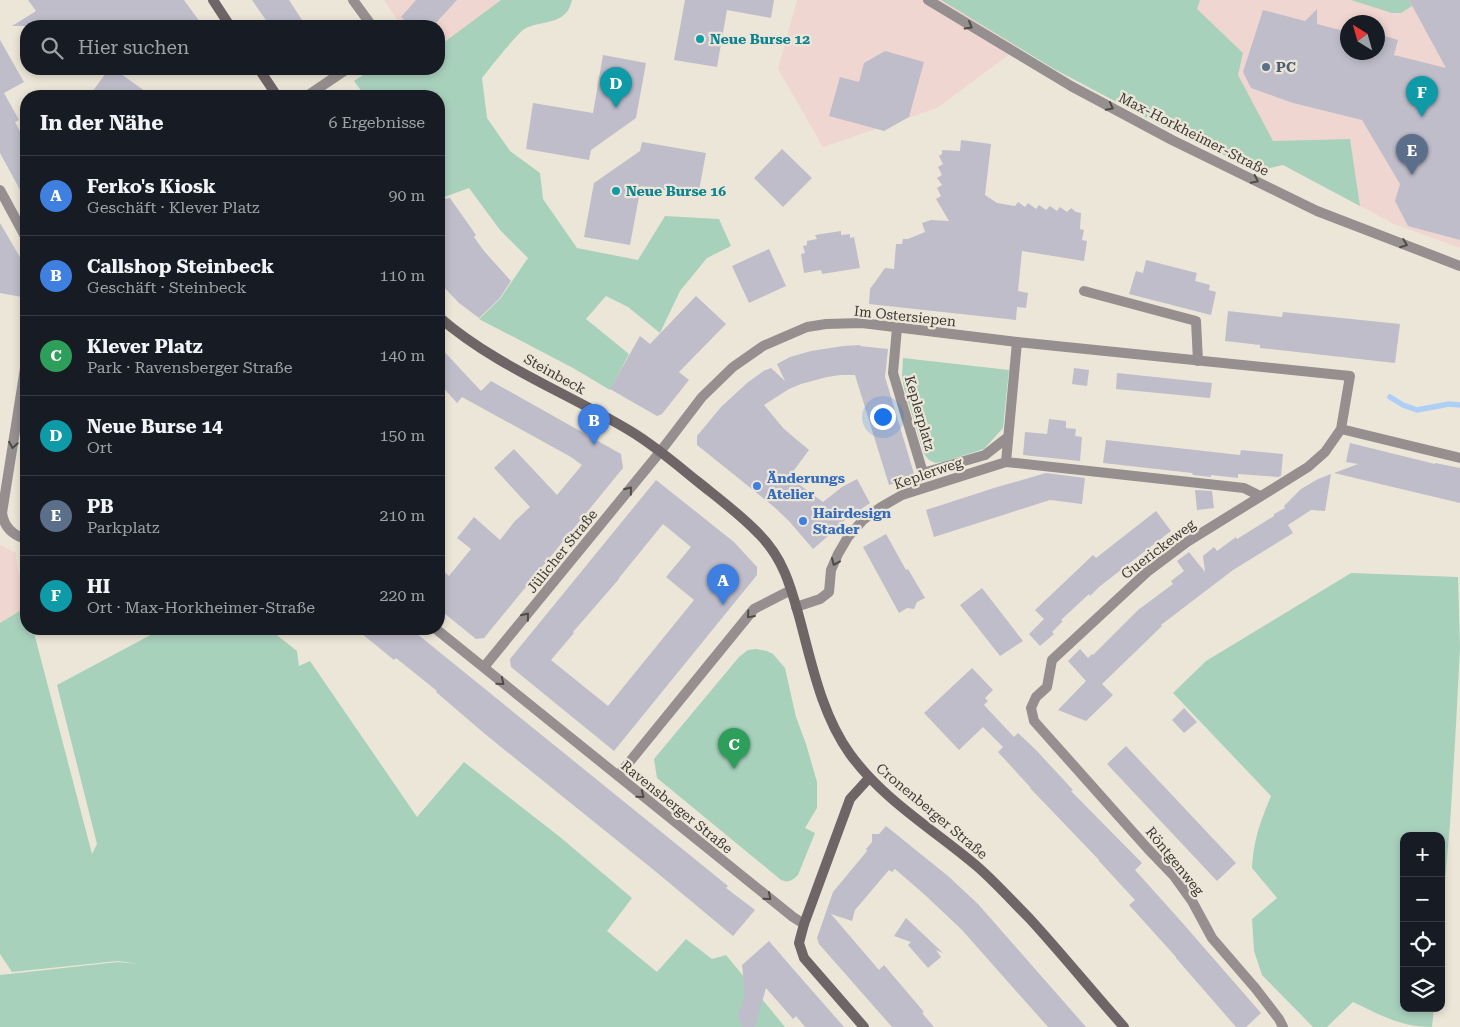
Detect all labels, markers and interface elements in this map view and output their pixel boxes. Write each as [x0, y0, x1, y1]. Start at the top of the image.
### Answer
north arrow [1340, 15, 1385, 60]
one-way arrow [964, 19, 973, 29]
search box [20, 20, 445, 75]
place label: Neue Burse 12 [710, 31, 810, 47]
marker: Neue Burse 12 [694, 33, 706, 45]
icon: search [38, 34, 66, 62]
text: Hier suchen [78, 36, 189, 59]
place label: PC [1276, 59, 1296, 75]
marker: PC [1260, 61, 1272, 73]
pin: D [600, 67, 632, 108]
pin: F [1406, 76, 1438, 117]
street label: Max-Horkheimer-Straße [1116, 89, 1272, 179]
one-way arrow [1104, 101, 1113, 111]
text: In der Nähe [40, 111, 163, 135]
text: 6 Ergebnisse [328, 113, 425, 132]
pin: E [1396, 134, 1428, 175]
one-way arrow [1250, 174, 1259, 184]
text: Ferko's Kiosk [87, 175, 216, 198]
place label: Neue Burse 16 [626, 183, 726, 199]
marker: Neue Burse 16 [610, 185, 622, 197]
text: A [50, 186, 62, 205]
text: 90 m [388, 186, 425, 205]
text: Geschäft · Klever Platz [87, 198, 260, 217]
one-way arrow [1399, 238, 1408, 249]
text: Callshop Steinbeck [87, 255, 274, 278]
text: B [50, 266, 62, 285]
text: 110 m [379, 266, 425, 285]
text: Geschäft · Steinbeck [87, 278, 247, 297]
street label: Im Ostersiepen [853, 303, 957, 329]
text: Klever Platz [87, 335, 203, 358]
text: C [50, 346, 62, 365]
text: 140 m [379, 346, 425, 365]
street label: Steinbeck [521, 350, 589, 398]
text: Park · Ravensberger Straße [87, 358, 293, 377]
street label: Keplerplatz [902, 374, 938, 453]
pin: B [578, 404, 610, 445]
your location [870, 404, 896, 430]
text: Neue Burse 14 [87, 415, 223, 438]
text: D [50, 426, 62, 445]
text: 150 m [379, 426, 425, 445]
text: Ort [87, 438, 113, 457]
one-way arrow [8, 441, 18, 449]
street label: Keplerweg [892, 454, 965, 492]
place label: Änderungs Atelier [767, 470, 845, 502]
marker: Änderungs Atelier [751, 480, 763, 492]
one-way arrow [624, 487, 633, 496]
text: PB [87, 495, 114, 518]
place label: Hairdesign Stader [813, 505, 892, 537]
text: E [51, 506, 61, 525]
text: 210 m [379, 506, 425, 525]
street label: Jülicher Straße [524, 506, 601, 596]
marker: Hairdesign Stader [797, 515, 809, 527]
street label: Guerickeweg [1118, 516, 1198, 582]
text: Parkplatz [87, 518, 160, 537]
one-way arrow [830, 557, 841, 566]
pin: A [707, 564, 739, 605]
text: HI [87, 575, 110, 598]
text: F [51, 586, 61, 605]
text: 220 m [379, 586, 425, 605]
text: Ort · Max-Horkheimer-Straße [87, 598, 315, 617]
one-way arrow [746, 610, 755, 619]
one-way arrow [521, 613, 529, 622]
one-way arrow [496, 676, 505, 685]
pin: C [718, 728, 750, 769]
street label: Ravensberger Straße [618, 757, 736, 857]
street label: Cronenberger Straße [873, 760, 991, 862]
one-way arrow [635, 790, 644, 798]
street label: Röntgenweg [1143, 824, 1207, 898]
map controls [1400, 832, 1445, 1012]
button: + [1400, 832, 1445, 877]
button: − [1400, 877, 1445, 922]
one-way arrow [762, 892, 771, 901]
button: locate [1400, 922, 1445, 967]
button: layers [1400, 967, 1445, 1012]

